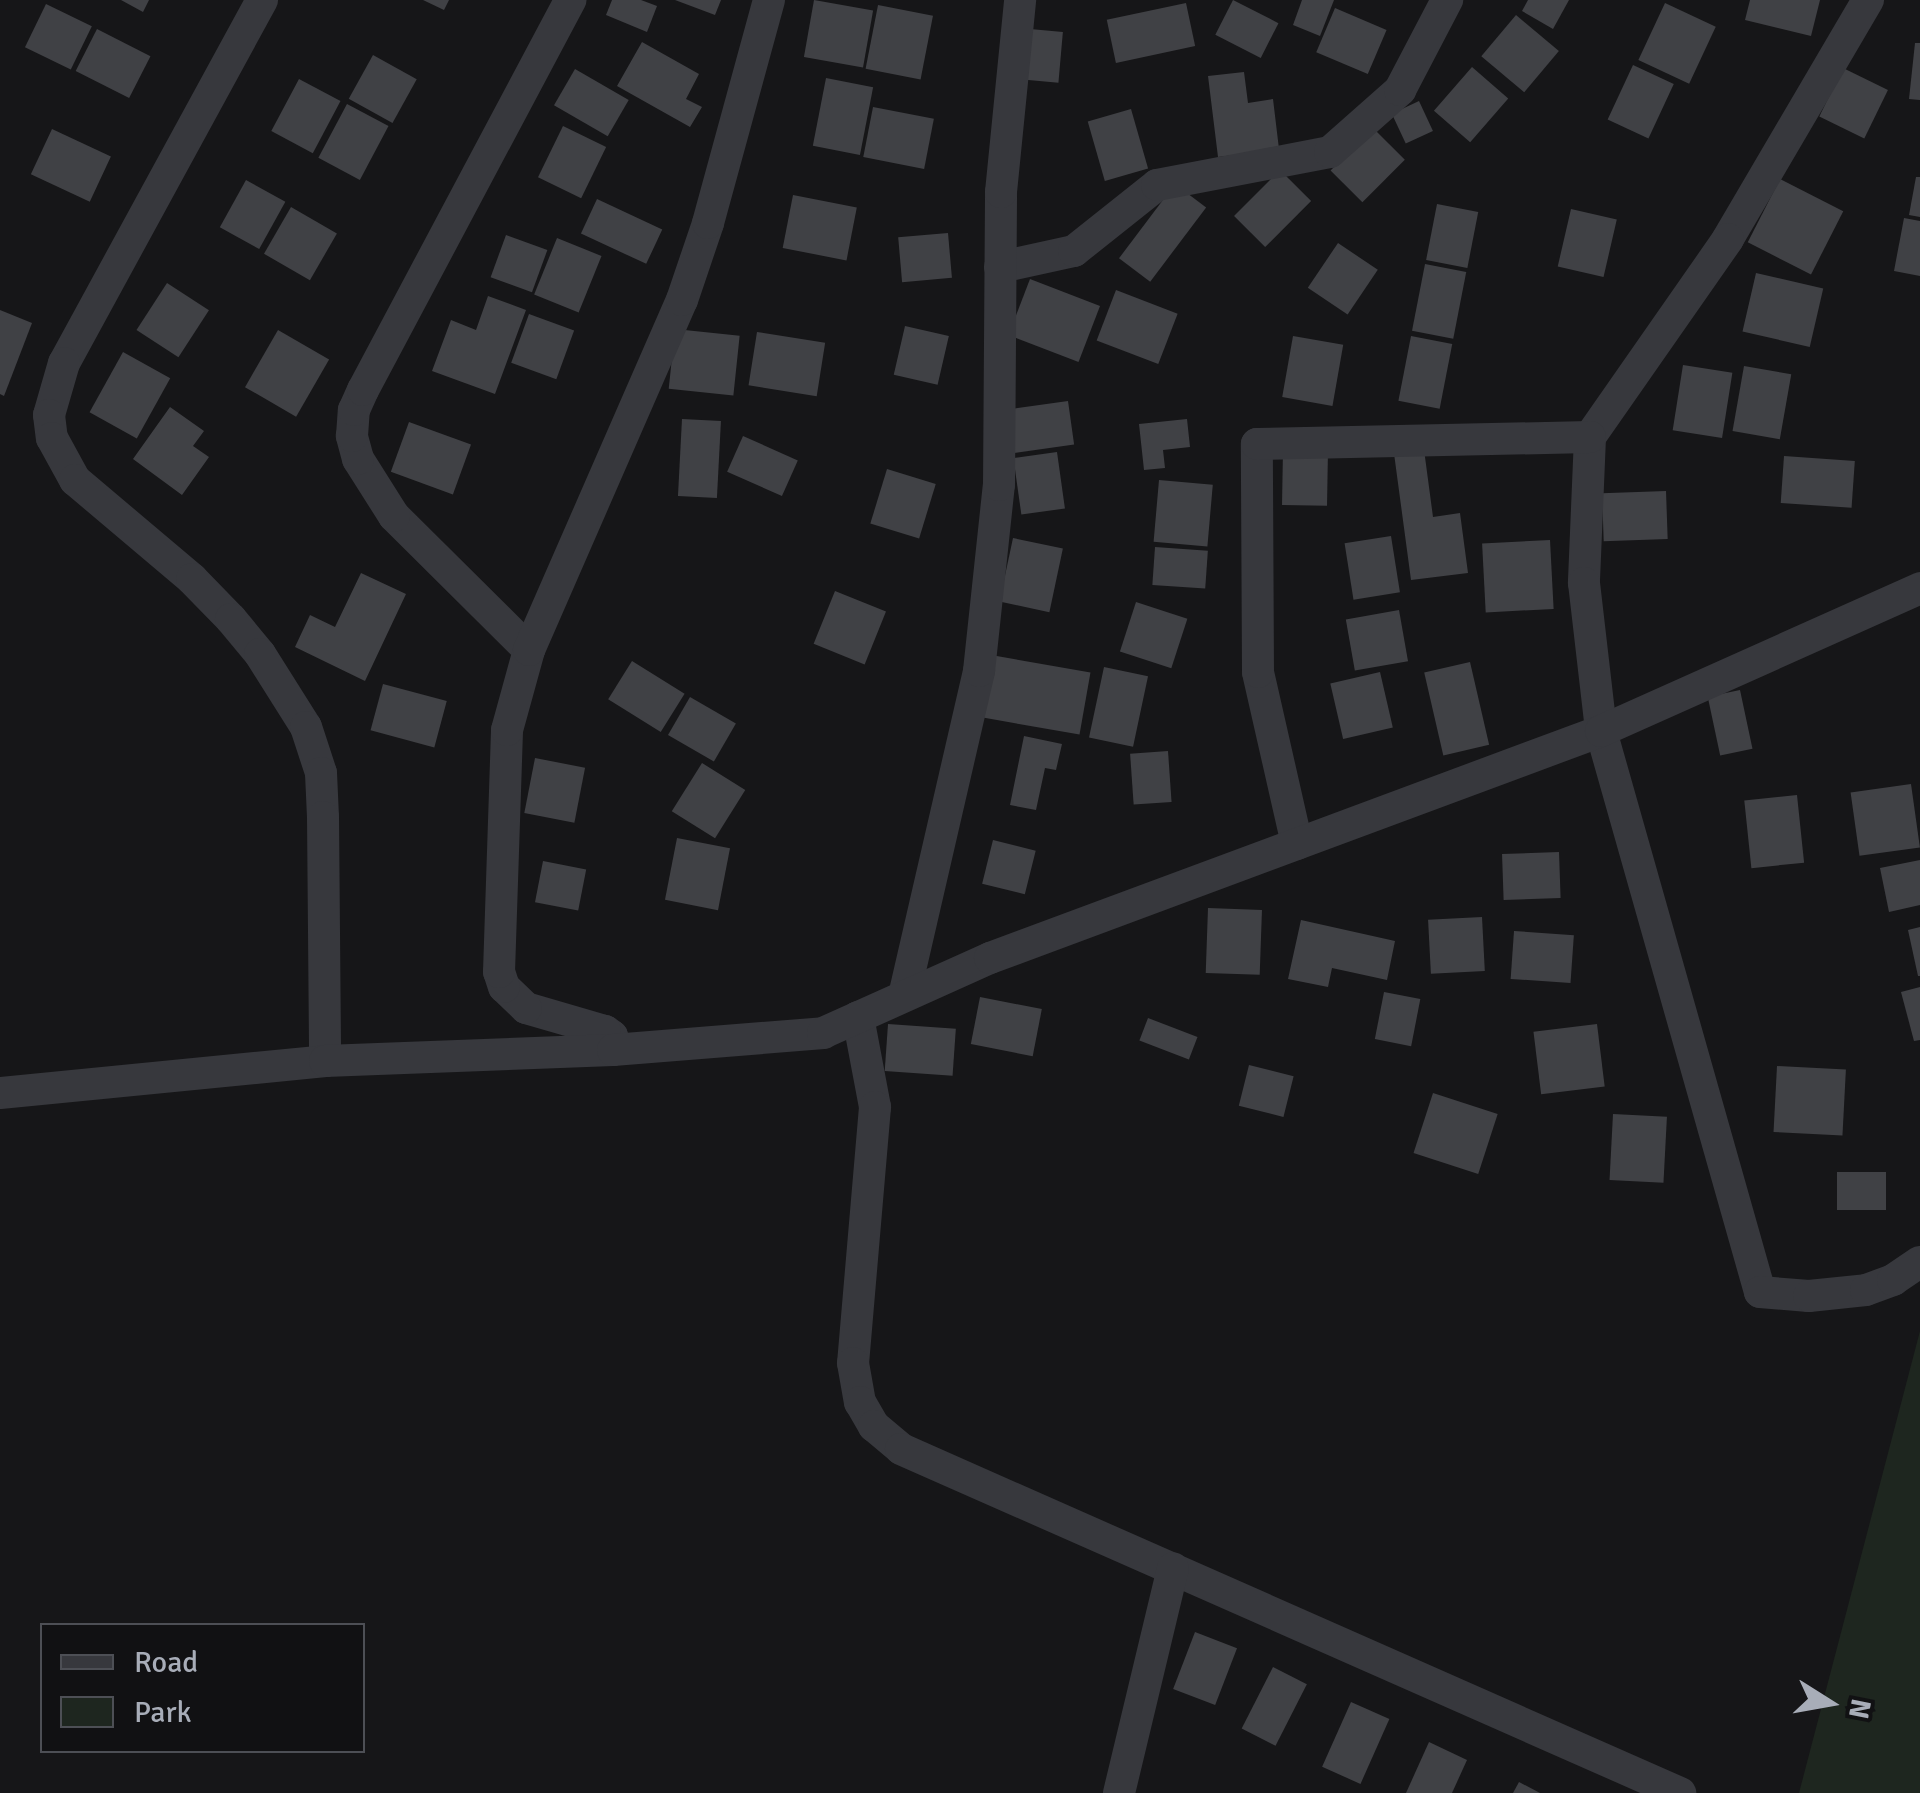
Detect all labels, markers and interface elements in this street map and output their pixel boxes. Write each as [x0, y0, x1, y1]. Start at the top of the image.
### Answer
legend [40, 1623, 365, 1753]
text: Road [134, 1644, 198, 1681]
north arrow [1780, 1653, 1880, 1753]
text: Park [134, 1694, 192, 1731]
text: N [1841, 1696, 1878, 1722]

